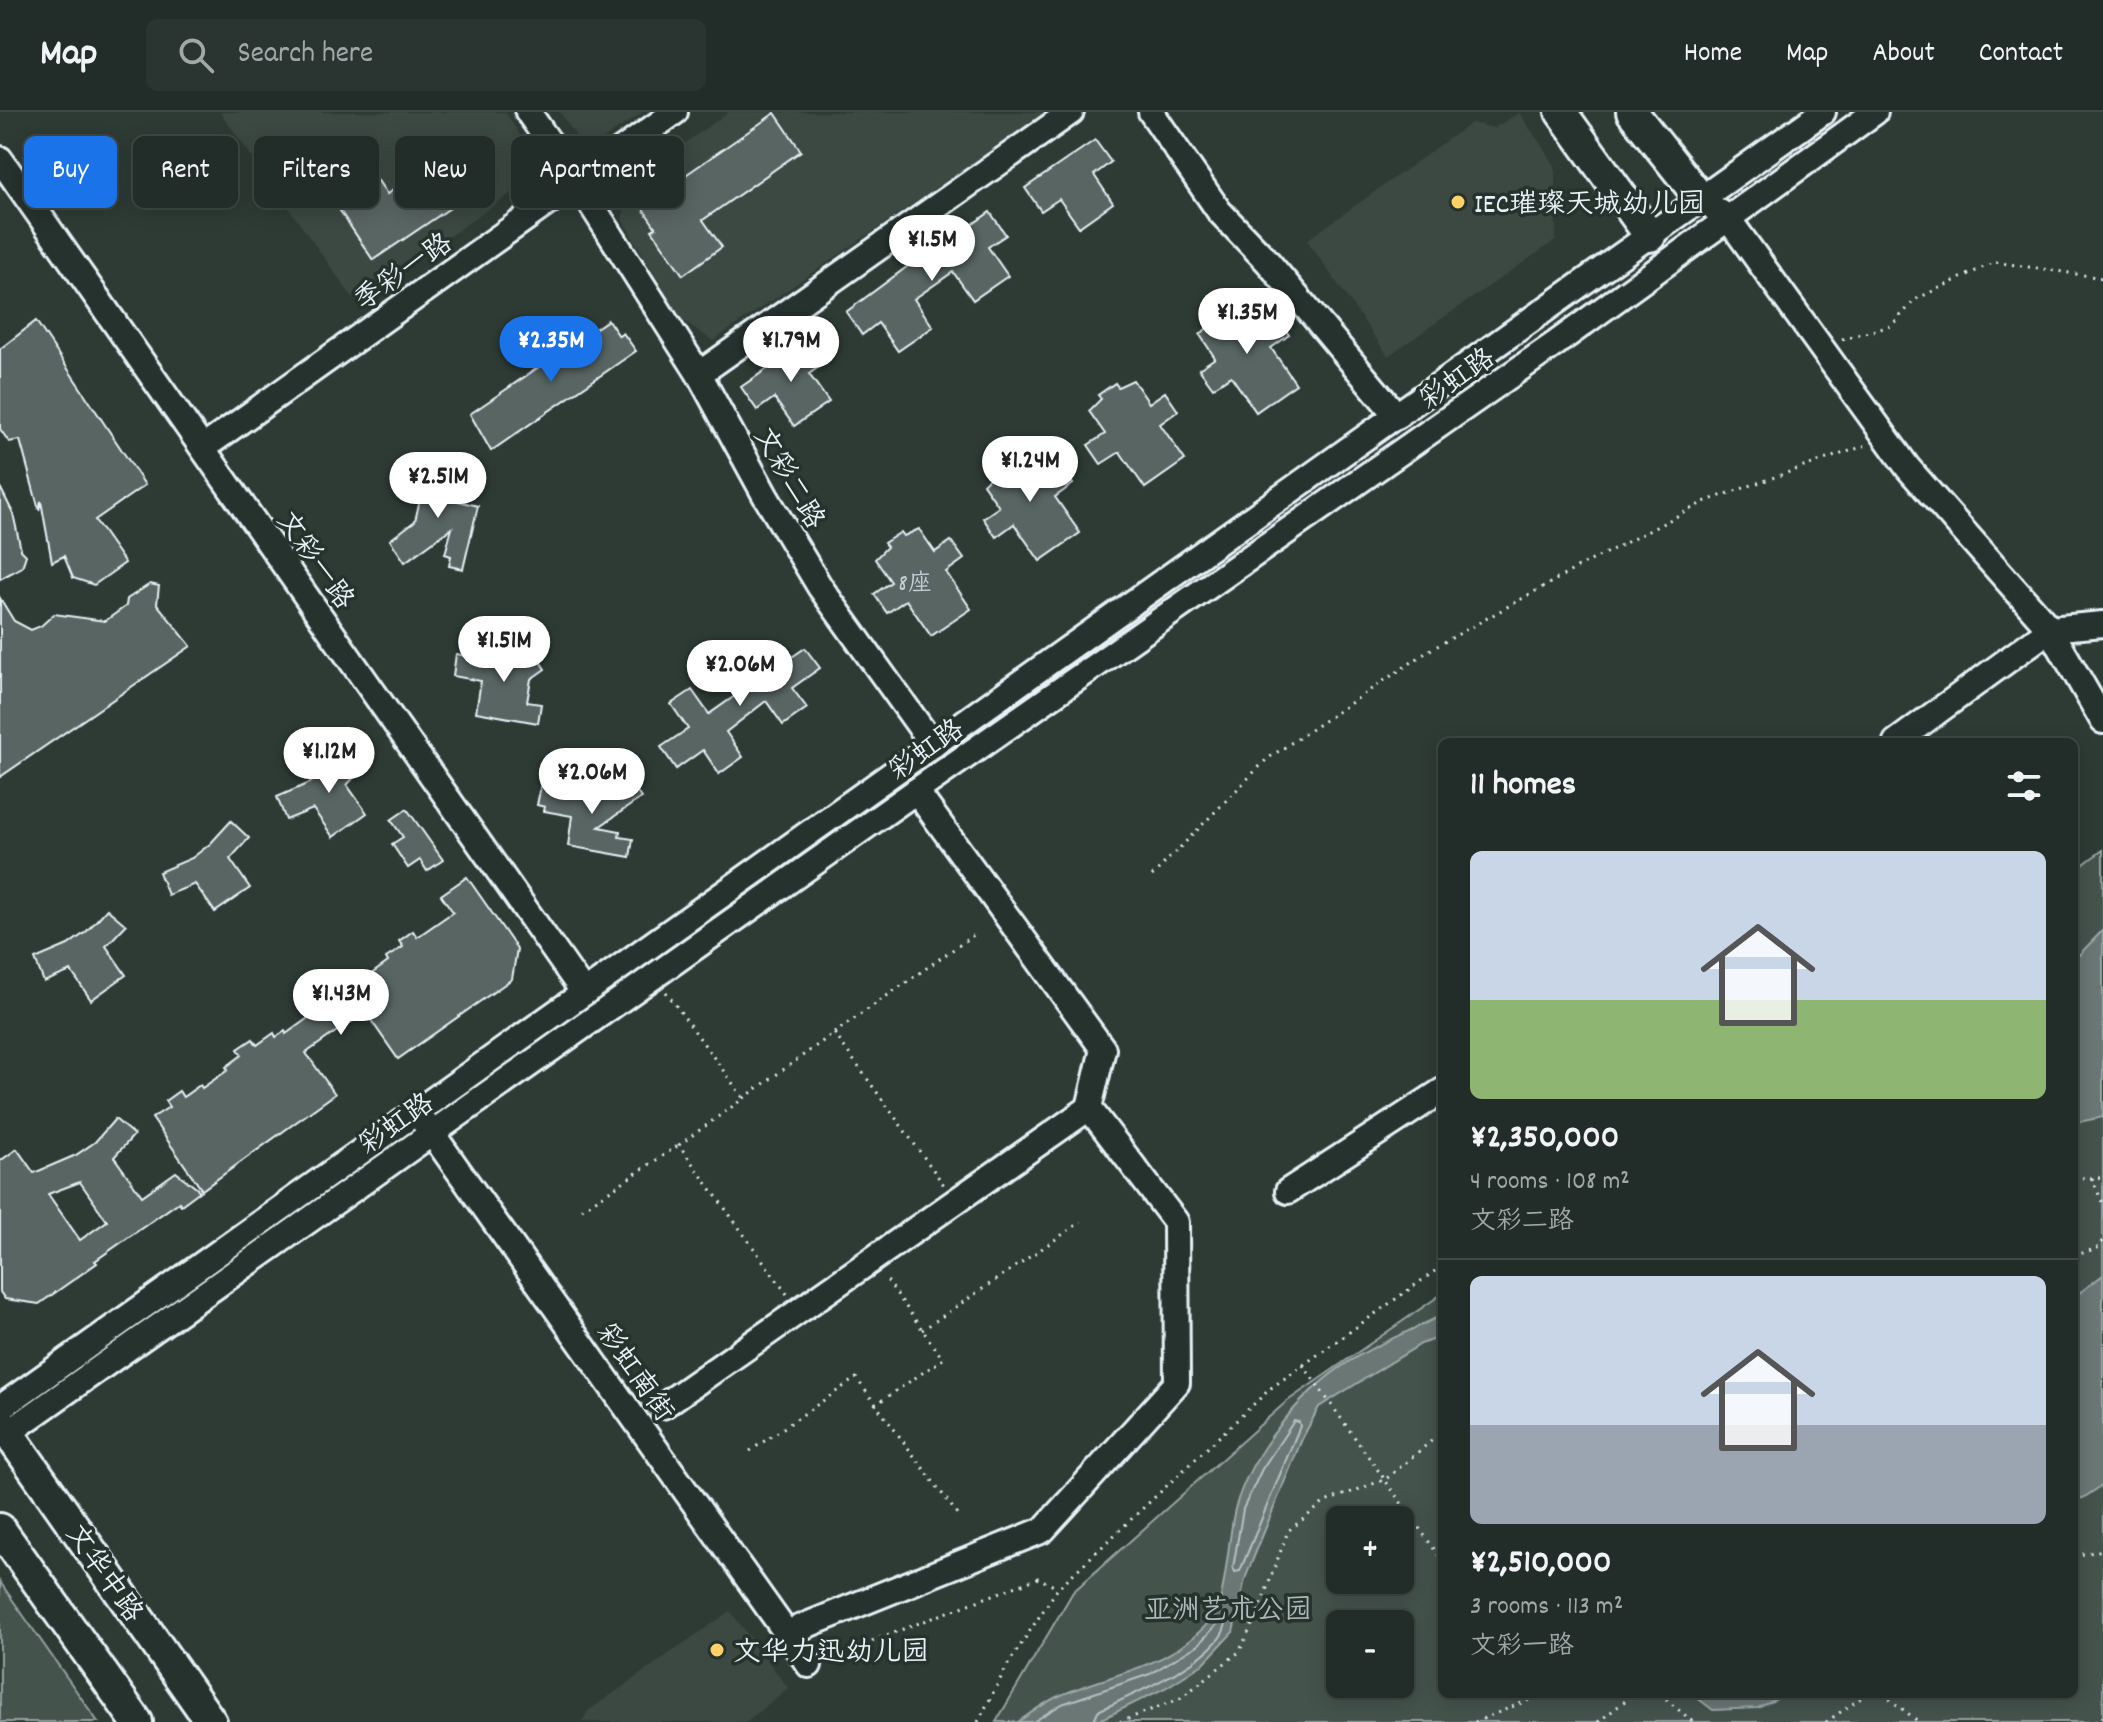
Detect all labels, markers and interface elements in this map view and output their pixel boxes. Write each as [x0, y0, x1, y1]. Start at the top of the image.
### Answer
search box [146, 19, 706, 91]
text: Map [40, 28, 98, 83]
icon: search [174, 33, 218, 77]
text: Search here [238, 34, 373, 77]
text: Home [1684, 35, 1742, 75]
text: Map [1786, 35, 1828, 75]
text: About [1872, 35, 1935, 75]
text: Contact [1979, 35, 2063, 75]
chip: Buy [24, 136, 117, 208]
chip: Rent [133, 136, 238, 208]
chip: Filters [254, 136, 379, 208]
chip: New [395, 136, 495, 208]
chip: Apartment [511, 136, 684, 208]
place label: IEC璀璨天城幼儿园 [1474, 187, 1705, 227]
marker: IEC璀璨天城幼儿园 [1449, 193, 1467, 211]
pin: ¥1.5M [876, 215, 988, 283]
text: ¥1.5M [907, 222, 957, 259]
street label: 季彩一路 [348, 226, 462, 323]
pin: ¥1.35M [1182, 288, 1312, 356]
text: ¥1.35M [1216, 295, 1278, 332]
pin: ¥2.35M [486, 316, 616, 384]
pin: ¥1.79M [726, 316, 856, 384]
text: ¥2.35M [517, 323, 585, 360]
text: ¥1.79M [761, 323, 821, 360]
street label: 彩虹路 [1413, 341, 1505, 422]
street label: 文彩二路 [741, 421, 832, 538]
pin: ¥1.24M [965, 436, 1095, 504]
text: ¥1.24M [1000, 443, 1060, 480]
pin: ¥2.51M [373, 452, 503, 520]
text: ¥2.51M [407, 459, 469, 496]
street label: 文彩一路 [264, 505, 361, 619]
house number: 8座 [898, 568, 932, 602]
pin: ¥1.51M [439, 616, 569, 684]
text: ¥1.51M [476, 623, 532, 660]
pin: ¥2.06M [675, 640, 805, 708]
text: ¥2.06M [705, 647, 775, 684]
street label: 彩虹路 [882, 712, 974, 793]
pin: ¥1.12M [264, 727, 394, 795]
text: ¥1.12M [302, 734, 356, 771]
pin: ¥2.06M [527, 748, 657, 816]
text: ¥2.06M [557, 755, 627, 792]
text: 11 homes [1470, 762, 1576, 811]
icon: filters [2002, 764, 2046, 808]
icon: home [1686, 903, 1830, 1047]
pin: ¥1.43M [276, 969, 406, 1037]
text: ¥1.43M [311, 976, 371, 1013]
street label: 彩虹路 [352, 1086, 444, 1167]
text: ¥2,350,000 [1470, 1115, 1619, 1164]
text: 4 rooms · 108 m² [1470, 1164, 1630, 1201]
text: 文彩二路 [1470, 1204, 1574, 1241]
street label: 彩虹南街 [584, 1317, 681, 1431]
icon: home [1686, 1328, 1830, 1472]
map controls [1326, 1506, 1414, 1698]
button: + [1326, 1506, 1414, 1594]
street label: 文华中路 [53, 1518, 150, 1632]
text: ¥2,510,000 [1470, 1540, 1612, 1589]
text: 3 rooms · 113 m² [1470, 1589, 1623, 1626]
park label: 亚洲艺术公园 [1144, 1593, 1312, 1633]
button: − [1326, 1610, 1414, 1698]
text: 文彩一路 [1470, 1629, 1574, 1666]
place label: 文华力迅幼儿园 [733, 1635, 929, 1675]
marker: 文华力迅幼儿园 [708, 1641, 726, 1659]

